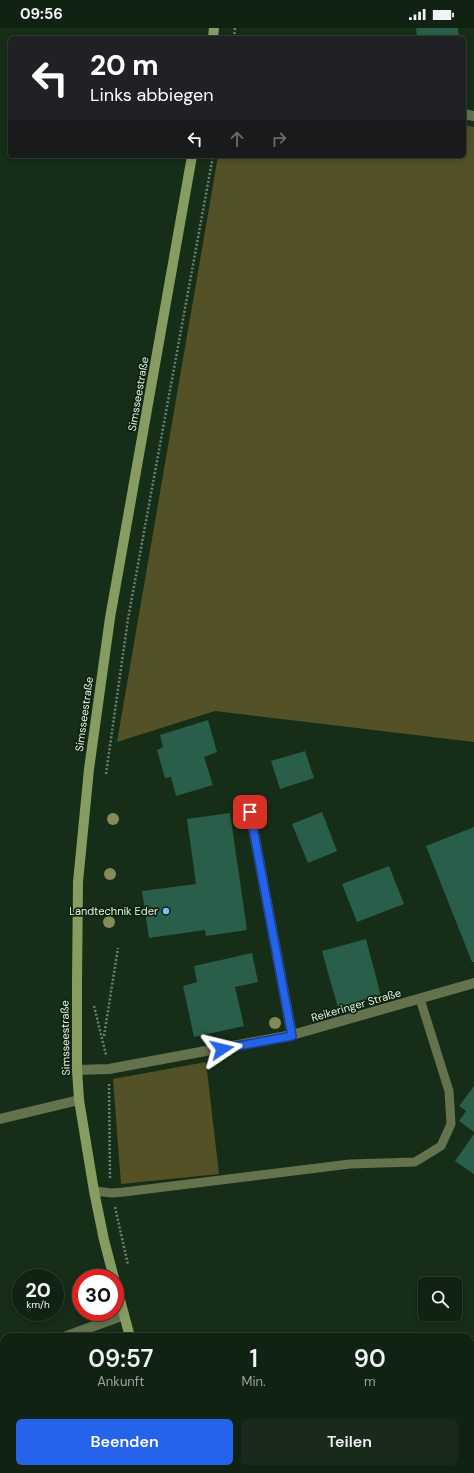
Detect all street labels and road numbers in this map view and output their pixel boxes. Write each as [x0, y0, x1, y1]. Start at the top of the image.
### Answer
street label: Simsseestraße [125, 356, 151, 432]
street label: Simsseestraße [72, 676, 96, 752]
street label: Reikeringer Straße [309, 985, 403, 1025]
street label: Simsseestraße [57, 1000, 73, 1076]

